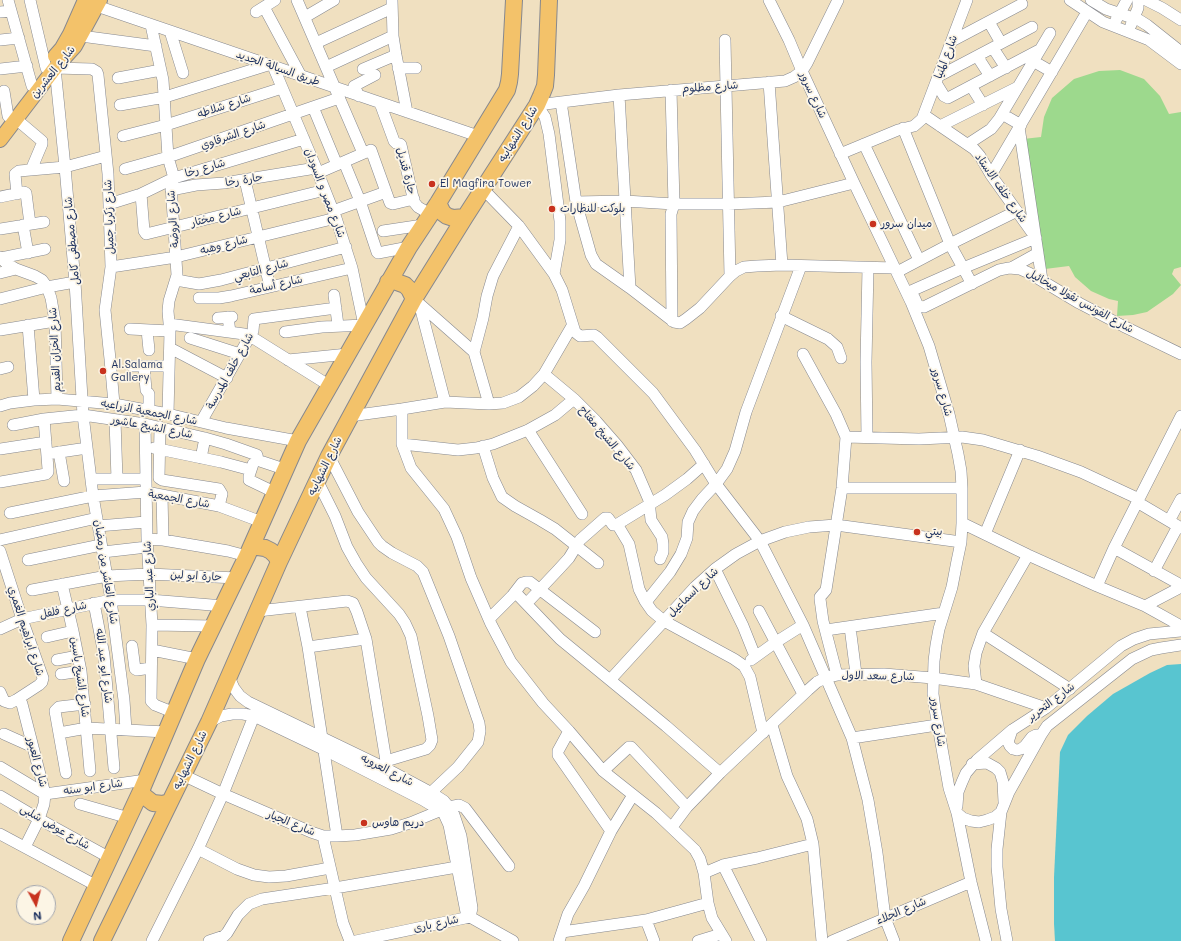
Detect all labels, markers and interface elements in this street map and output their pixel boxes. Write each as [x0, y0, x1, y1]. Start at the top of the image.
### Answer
street label: شارع المنيا [932, 33, 960, 81]
street label: شارع العشرين [28, 43, 78, 101]
street label: طريق السيالة الجديد [234, 47, 322, 89]
street label: شارع سرور [796, 70, 830, 120]
street label: شارع مظلوم [681, 78, 739, 96]
street label: شارع شلاطه [195, 91, 253, 121]
street label: شارع الشهابيه [495, 103, 541, 165]
street label: شارع الشرقاوي [199, 118, 267, 152]
street label: شارع مصر و السودان [302, 146, 348, 240]
street label: حارة قنديل [393, 146, 419, 196]
street label: شارع خلف الاستاد [972, 151, 1030, 225]
street label: شارع رخا [183, 156, 227, 180]
street label: حارة رخا [224, 171, 264, 189]
place label: El Magfira Tower [440, 177, 532, 191]
street label: شارع زكريا جميل [101, 179, 117, 255]
marker: El Magfira Tower [427, 179, 437, 189]
street label: شارع الروضة [164, 190, 182, 248]
street label: شارع مصطفى كامل [62, 196, 82, 286]
place label: بلوكت للنظارات [560, 202, 625, 216]
street label: شارع مختار [189, 204, 243, 230]
marker: بلوكت للنظارات [547, 204, 557, 214]
place label: ميدان سرور [881, 217, 932, 231]
marker: ميدان سرور [868, 219, 878, 229]
street label: شارع وهبه [199, 233, 249, 257]
street label: شارع التابعي [232, 256, 290, 284]
street label: شارع الفونس نقولا ميخائيل [1024, 266, 1136, 336]
street label: شارع أسامة [248, 273, 304, 297]
street label: شارع الخزان القديم [46, 307, 64, 393]
street label: شارع خلف المدرسة [204, 330, 256, 412]
place label: Al.Salama Gallery [111, 358, 163, 384]
marker: Al.Salama Gallery [98, 366, 108, 376]
street label: شارع سرور [929, 366, 955, 418]
street label: شارع الجمعية الزراعيه [99, 396, 199, 428]
street label: شارع الشيخ مفتاح [576, 403, 638, 473]
street label: شارع الشيخ عاشور [110, 413, 194, 441]
street label: شارع الشهابيه [305, 434, 345, 498]
street label: شارع الجمعية [147, 487, 211, 511]
street label: شارع العاشر من رمضان [91, 519, 121, 625]
place label: بيتي [925, 525, 942, 539]
marker: بيتي [912, 527, 922, 537]
street label: شارع عبد الباري [141, 541, 157, 611]
street label: شارع اسماعيل [665, 565, 721, 619]
street label: حارة ابو لبن [170, 568, 222, 584]
street label: شارع ابراهيم الغمري [5, 584, 47, 678]
street label: شارع فلفل [38, 599, 88, 621]
street label: شارع ابو عبد الله [93, 628, 115, 704]
street label: شارع الشيخ ياسين [68, 636, 92, 718]
street label: شارع سعد الاول [841, 669, 915, 683]
street label: شارع التحرير [1025, 680, 1077, 724]
street label: شارع سرور [928, 696, 948, 748]
street label: شارع الشهابيه [170, 728, 210, 792]
street label: شارع العبور [24, 735, 50, 789]
street label: شارع العروبه [359, 751, 415, 789]
street label: شارع ابو سنه [63, 776, 123, 798]
street label: شارع عوض شلبى [18, 802, 92, 852]
street label: شارع الجيار [265, 807, 317, 839]
place label: دريم هاوس [372, 816, 424, 830]
marker: دريم هاوس [359, 818, 369, 828]
north arrow [16, 885, 56, 925]
street label: شارع الجلاء [874, 895, 928, 927]
text: N [32, 908, 42, 924]
street label: شارع بارى [412, 913, 460, 935]

